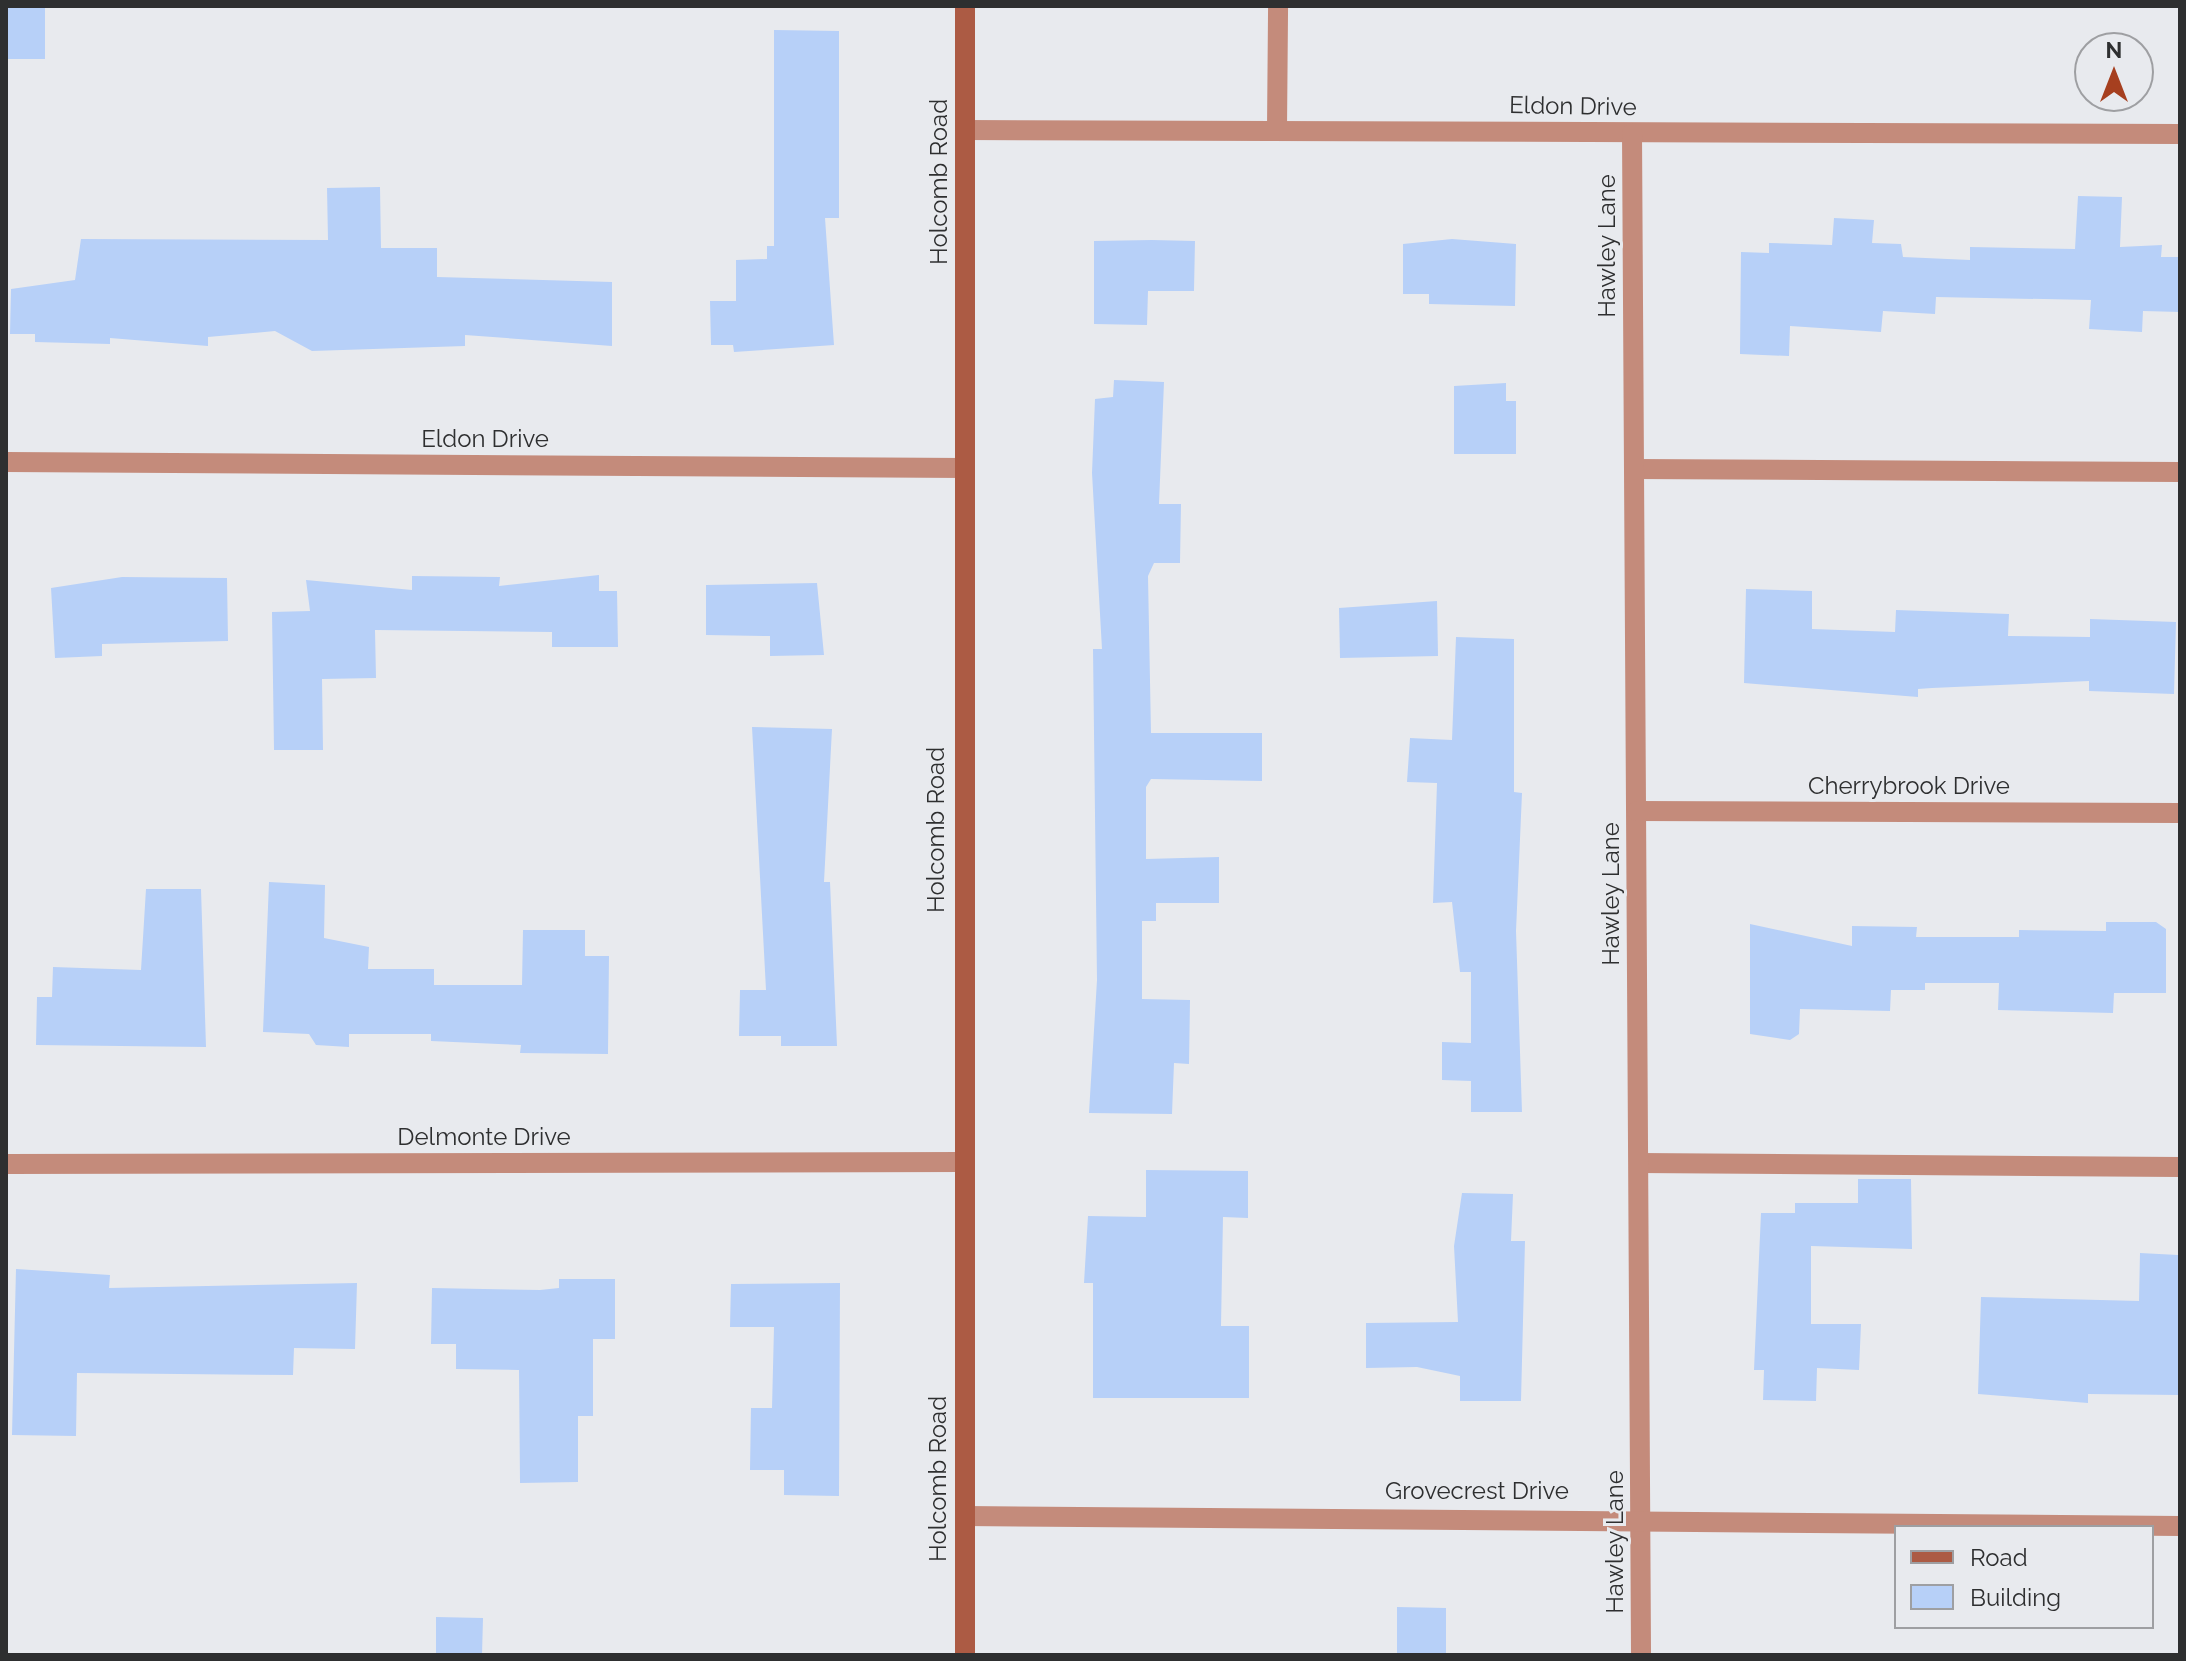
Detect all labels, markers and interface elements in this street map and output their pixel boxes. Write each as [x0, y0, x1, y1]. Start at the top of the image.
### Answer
north arrow [2074, 32, 2154, 112]
text: N [2106, 37, 2122, 63]
street label: Eldon Drive [1509, 90, 1637, 122]
street label: Holcomb Road [925, 99, 953, 265]
street label: Hawley Lane [1593, 174, 1621, 318]
street label: Eldon Drive [421, 425, 549, 453]
street label: Holcomb Road [922, 747, 950, 913]
street label: Cherrybrook Drive [1808, 772, 2010, 800]
street label: Hawley Lane [1597, 822, 1625, 966]
street label: Delmonte Drive [397, 1123, 571, 1151]
street label: Holcomb Road [924, 1396, 952, 1562]
street label: Hawley Lane [1601, 1470, 1629, 1614]
street label: Grovecrest Drive [1385, 1477, 1569, 1505]
legend [1894, 1525, 2154, 1629]
text: Road [1970, 1543, 2028, 1572]
text: Building [1970, 1583, 2061, 1612]

